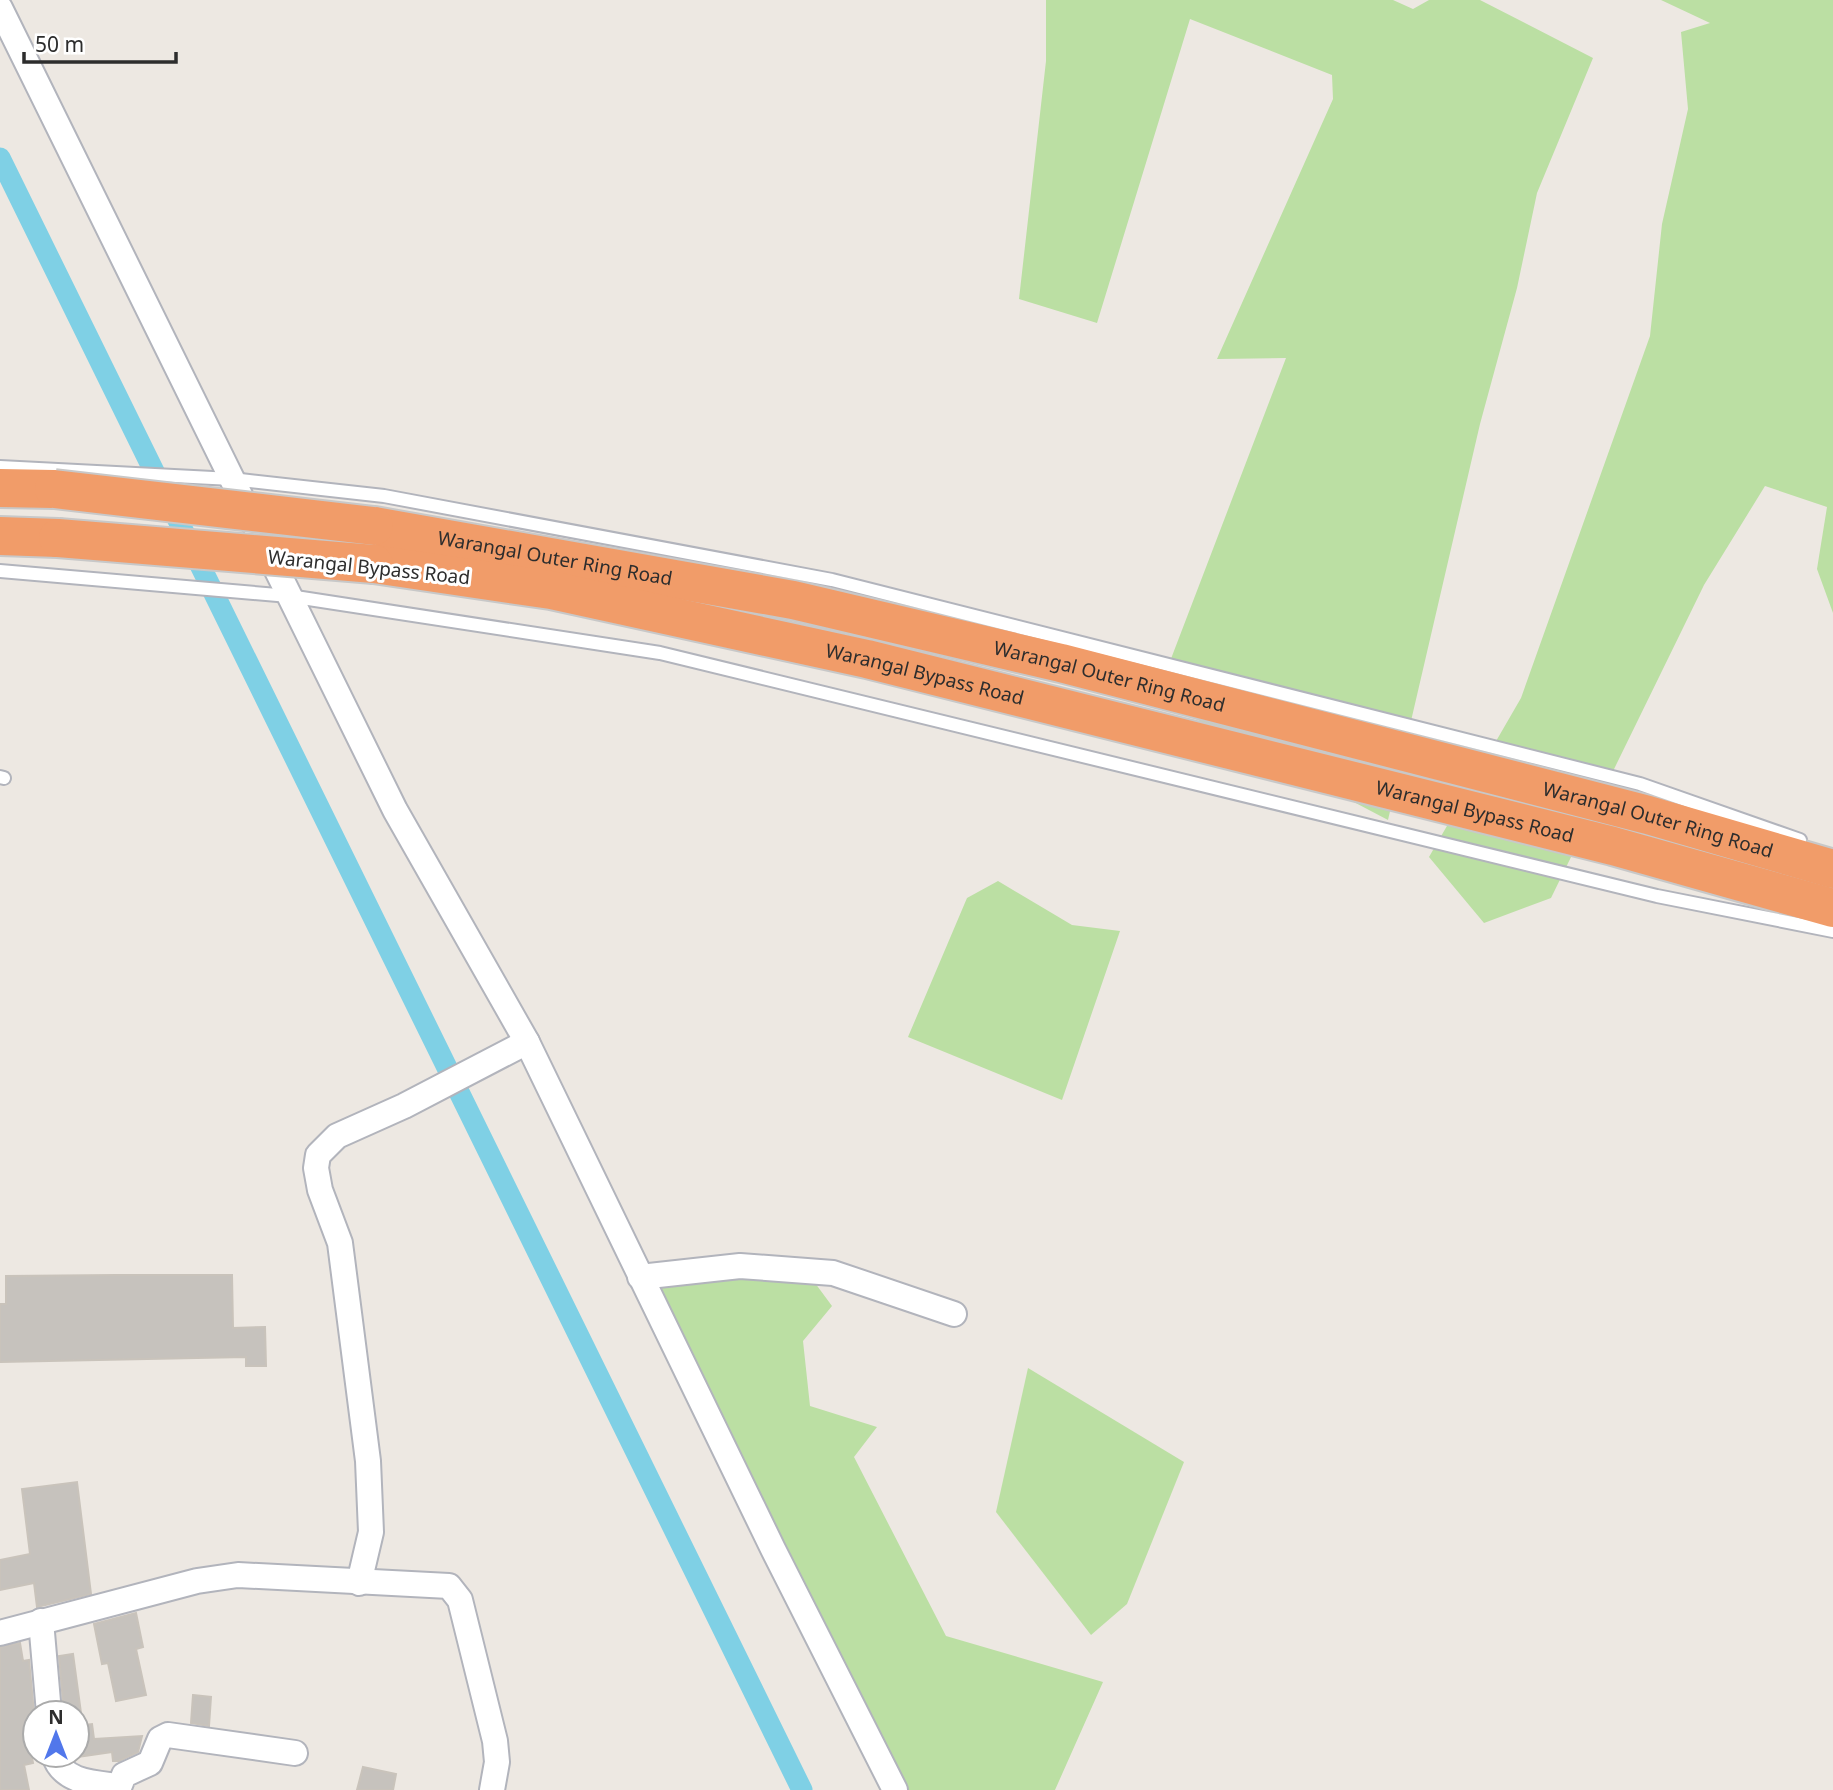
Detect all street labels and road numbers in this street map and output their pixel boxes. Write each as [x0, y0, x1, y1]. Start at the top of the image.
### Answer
street label: Warangal Outer Ring Road [436, 525, 675, 591]
street label: Warangal Bypass Road [267, 543, 471, 591]
street label: Warangal Outer Ring Road [991, 635, 1228, 718]
street label: Warangal Bypass Road [823, 637, 1027, 711]
street label: Warangal Bypass Road [1373, 774, 1577, 849]
street label: Warangal Outer Ring Road [1540, 775, 1776, 864]

